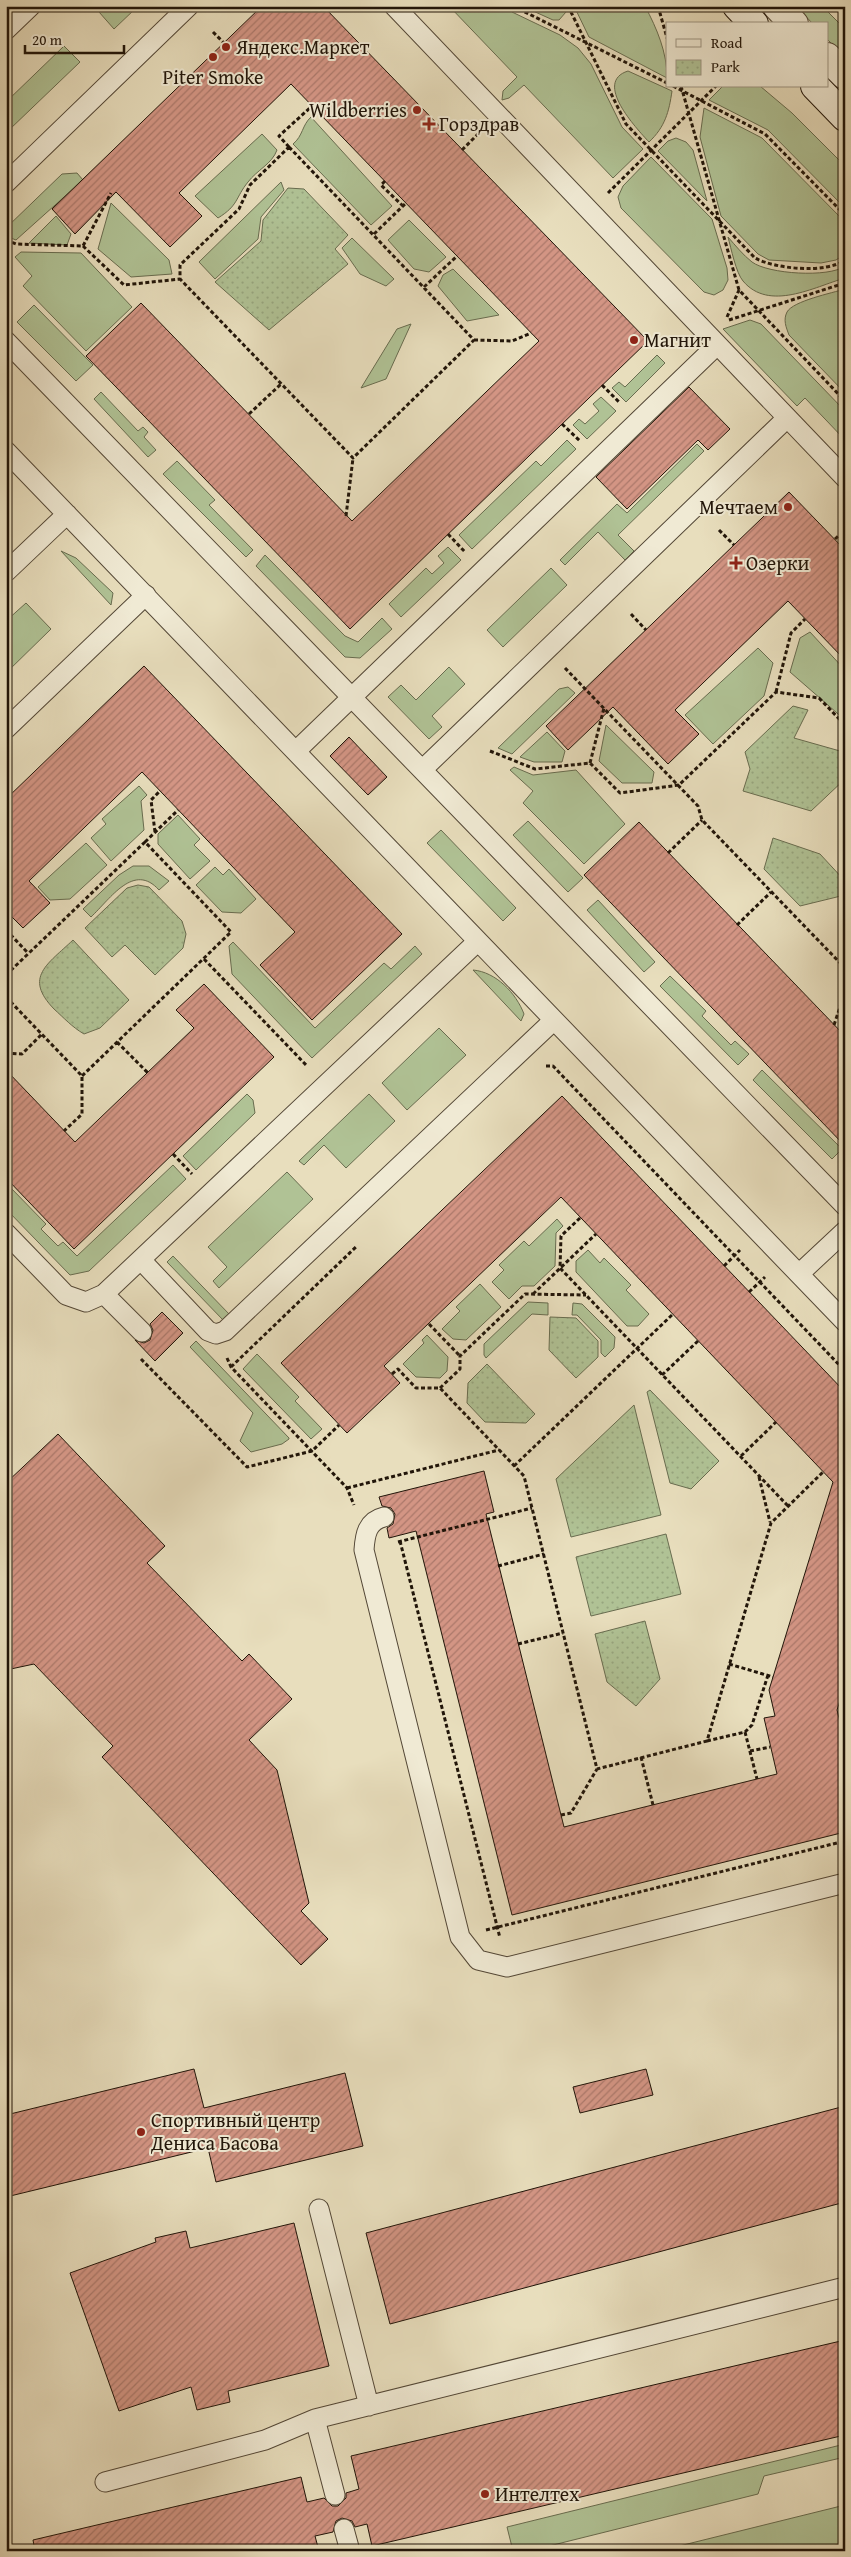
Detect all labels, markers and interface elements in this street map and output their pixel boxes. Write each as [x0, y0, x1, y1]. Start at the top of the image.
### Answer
scale bar [25, 22, 124, 54]
legend [666, 22, 828, 88]
text: 20 m [32, 29, 63, 50]
place label: Яндекс.Маркет [235, 32, 370, 61]
text: Road [711, 32, 742, 53]
marker: Яндекс.Маркет [220, 41, 232, 53]
marker: Piter Smoke [207, 51, 219, 63]
text: Park [711, 56, 740, 77]
place label: Piter Smoke [163, 62, 263, 91]
place label: Wildberries [309, 95, 407, 124]
marker: Wildberries [411, 104, 423, 116]
place label: Горздрав [439, 109, 519, 138]
marker: Горздрав [423, 118, 435, 130]
place label: Магнит [644, 325, 711, 354]
marker: Магнит [628, 334, 640, 346]
place label: Мечтаем [699, 492, 778, 521]
marker: Мечтаем [782, 501, 794, 513]
place label: Озерки [746, 548, 809, 577]
marker: Озерки [730, 557, 742, 569]
place label: Спортивный центр Дениса Басова [150, 2105, 320, 2157]
marker: Спортивный центр Дениса Басова [135, 2126, 147, 2138]
place label: Интелтех [495, 2479, 580, 2508]
marker: Интелтех [479, 2488, 491, 2500]

